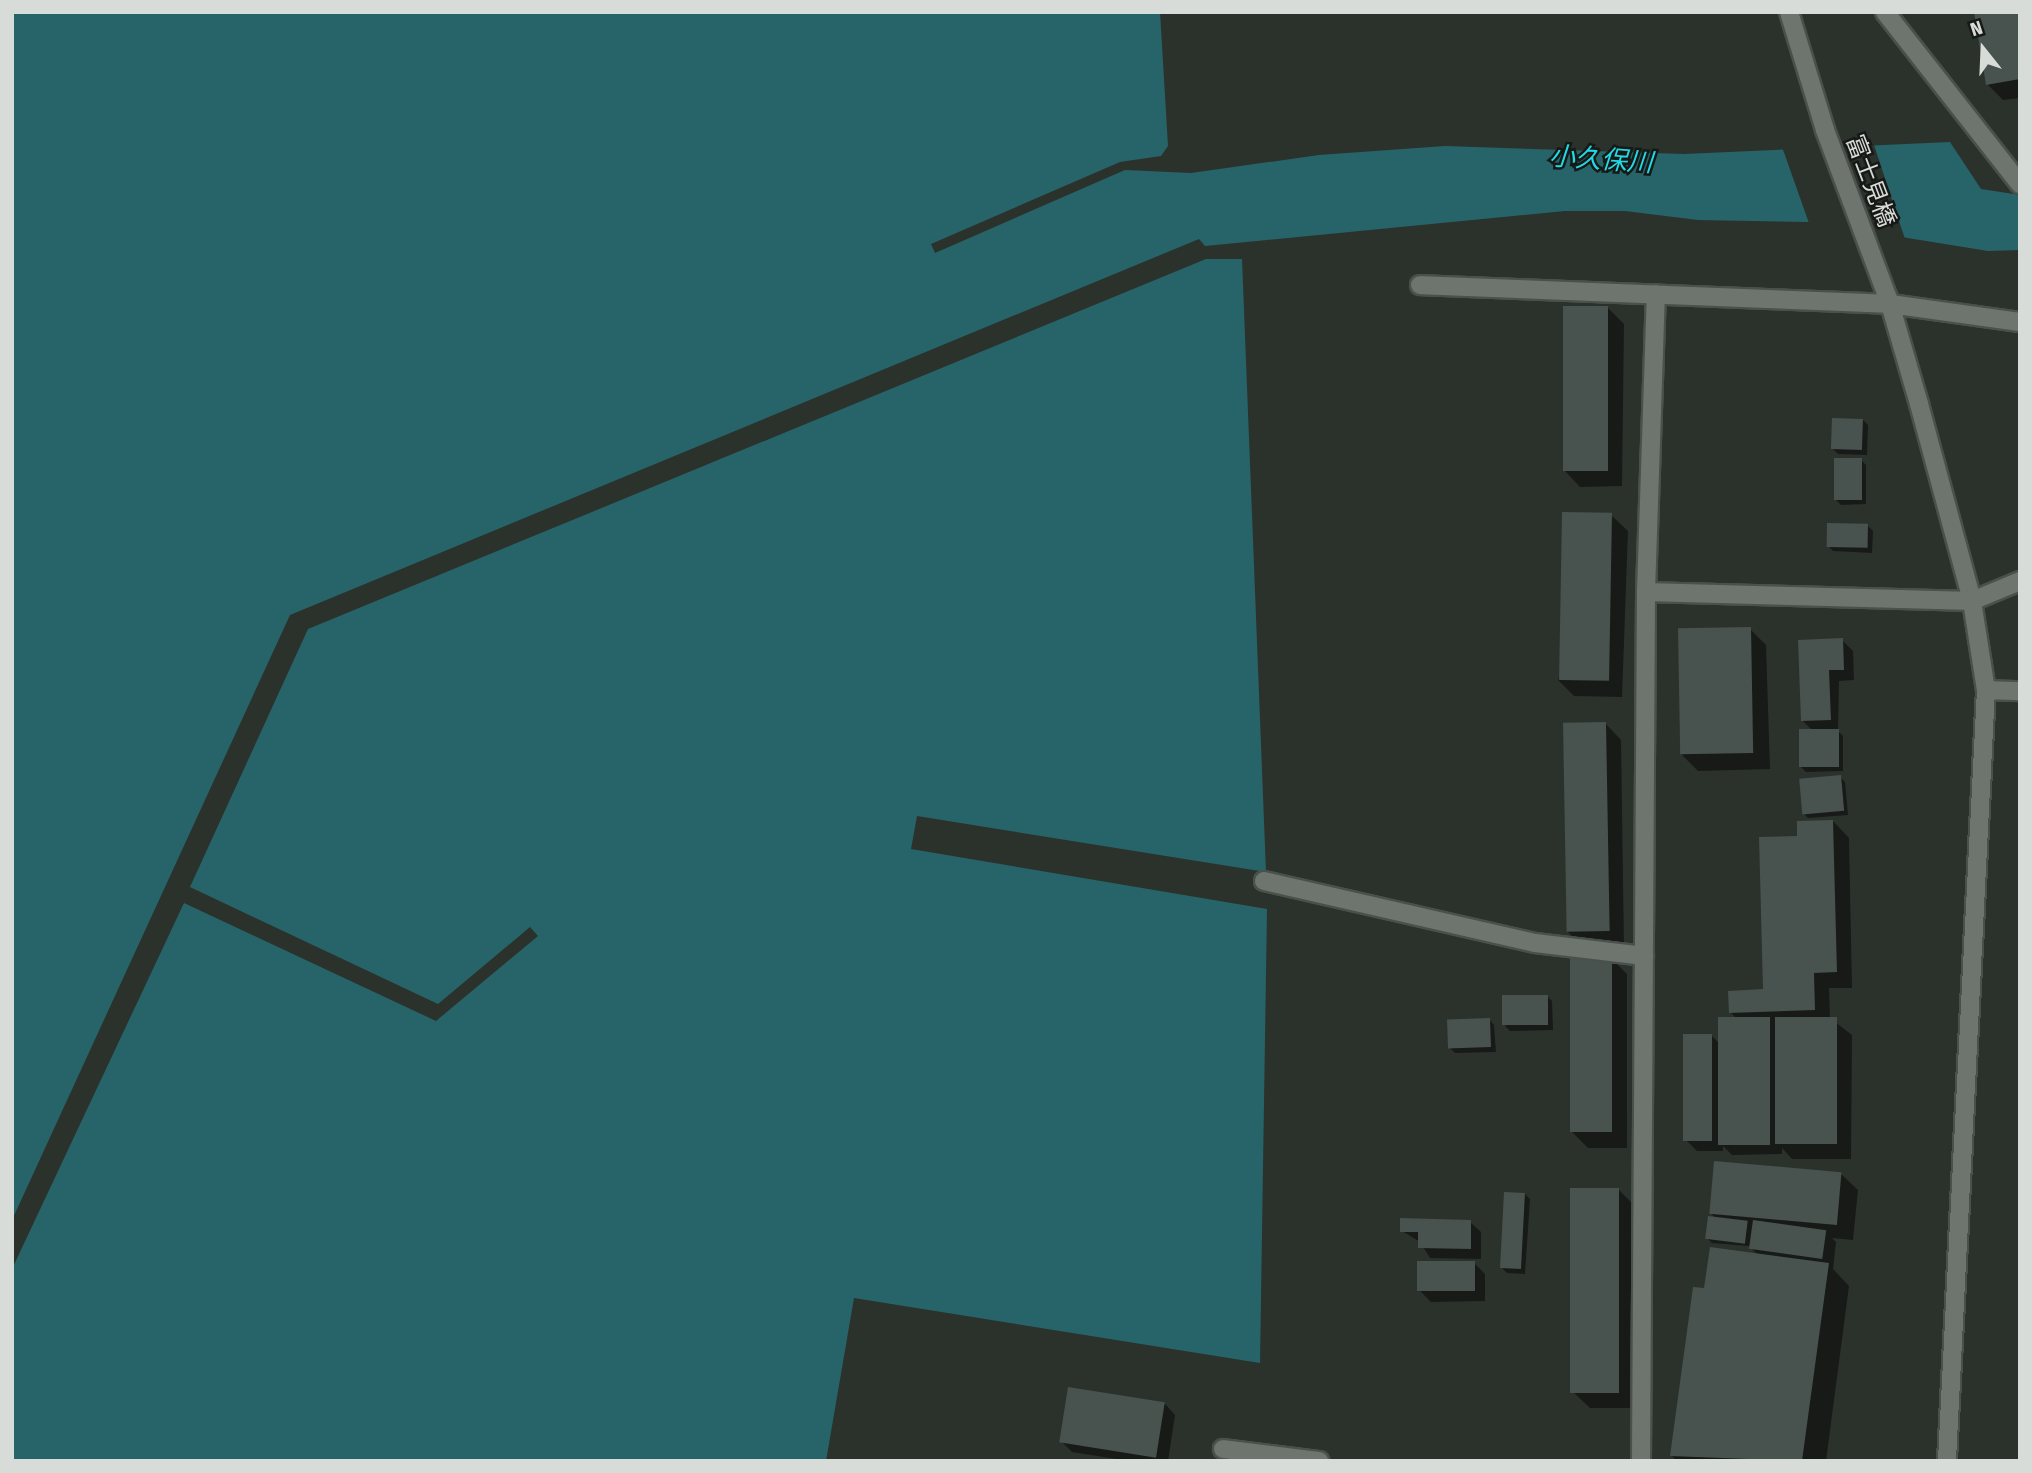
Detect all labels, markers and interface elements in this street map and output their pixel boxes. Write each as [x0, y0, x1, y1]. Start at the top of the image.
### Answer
north arrow [1948, 14, 2018, 84]
text: N [1967, 16, 1985, 41]
street label: 富士見橋 [1839, 131, 1901, 231]
water label: 小久保川 [1548, 141, 1654, 179]

